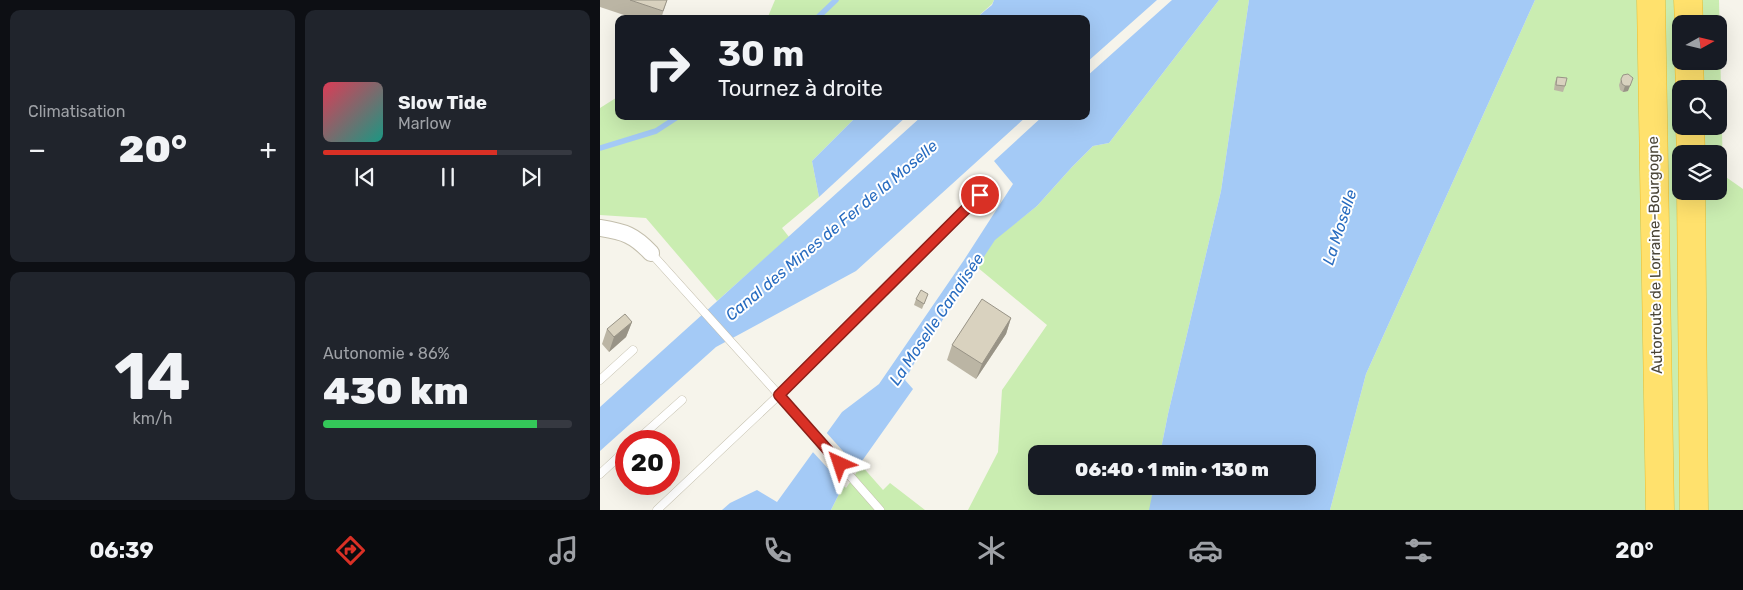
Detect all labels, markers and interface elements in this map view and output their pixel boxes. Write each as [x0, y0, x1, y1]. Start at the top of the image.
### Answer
north arrow [1672, 15, 1728, 70]
map controls [1672, 15, 1727, 200]
text: 30 m [718, 33, 804, 75]
icon: right [635, 35, 700, 100]
text: Tournez à droite [718, 75, 883, 102]
button: search [1672, 80, 1727, 135]
text: Slow Tide [398, 91, 487, 114]
text: Climatisation [28, 102, 125, 121]
text: Marlow [398, 114, 451, 133]
text: 20° [119, 126, 187, 172]
text: − [28, 133, 46, 166]
text: + [260, 133, 277, 166]
water label: Canal des Mines de Fer de la Moselle [721, 136, 941, 325]
street label: Autoroute de Lorraine-Bourgogne [1644, 136, 1666, 374]
button: layers [1672, 145, 1727, 200]
icon: previous [351, 163, 379, 191]
icon: pause [434, 163, 462, 191]
icon: next [517, 163, 545, 191]
pin [959, 174, 1001, 216]
icon: arrive [966, 181, 994, 209]
water label: La Moselle [1318, 187, 1361, 267]
water label: La Moselle Canalisée [885, 250, 988, 389]
text: 14 [114, 338, 191, 415]
text: Autonomie · 86% [323, 344, 450, 363]
text: 430 km [323, 368, 469, 414]
text: km/h [133, 409, 172, 428]
speed limit sign: 20 [615, 430, 680, 495]
position arrow [813, 437, 865, 489]
text: 06:40 · 1 min · 130 m [1075, 458, 1269, 481]
icon: directions [333, 533, 368, 568]
icon: music [546, 533, 581, 568]
icon: phone [760, 533, 795, 568]
icon: climate [974, 533, 1009, 568]
icon: car [1188, 533, 1223, 568]
icon: filters [1401, 533, 1436, 568]
text: 06:39 [89, 537, 154, 564]
text: 20° [1615, 537, 1654, 564]

